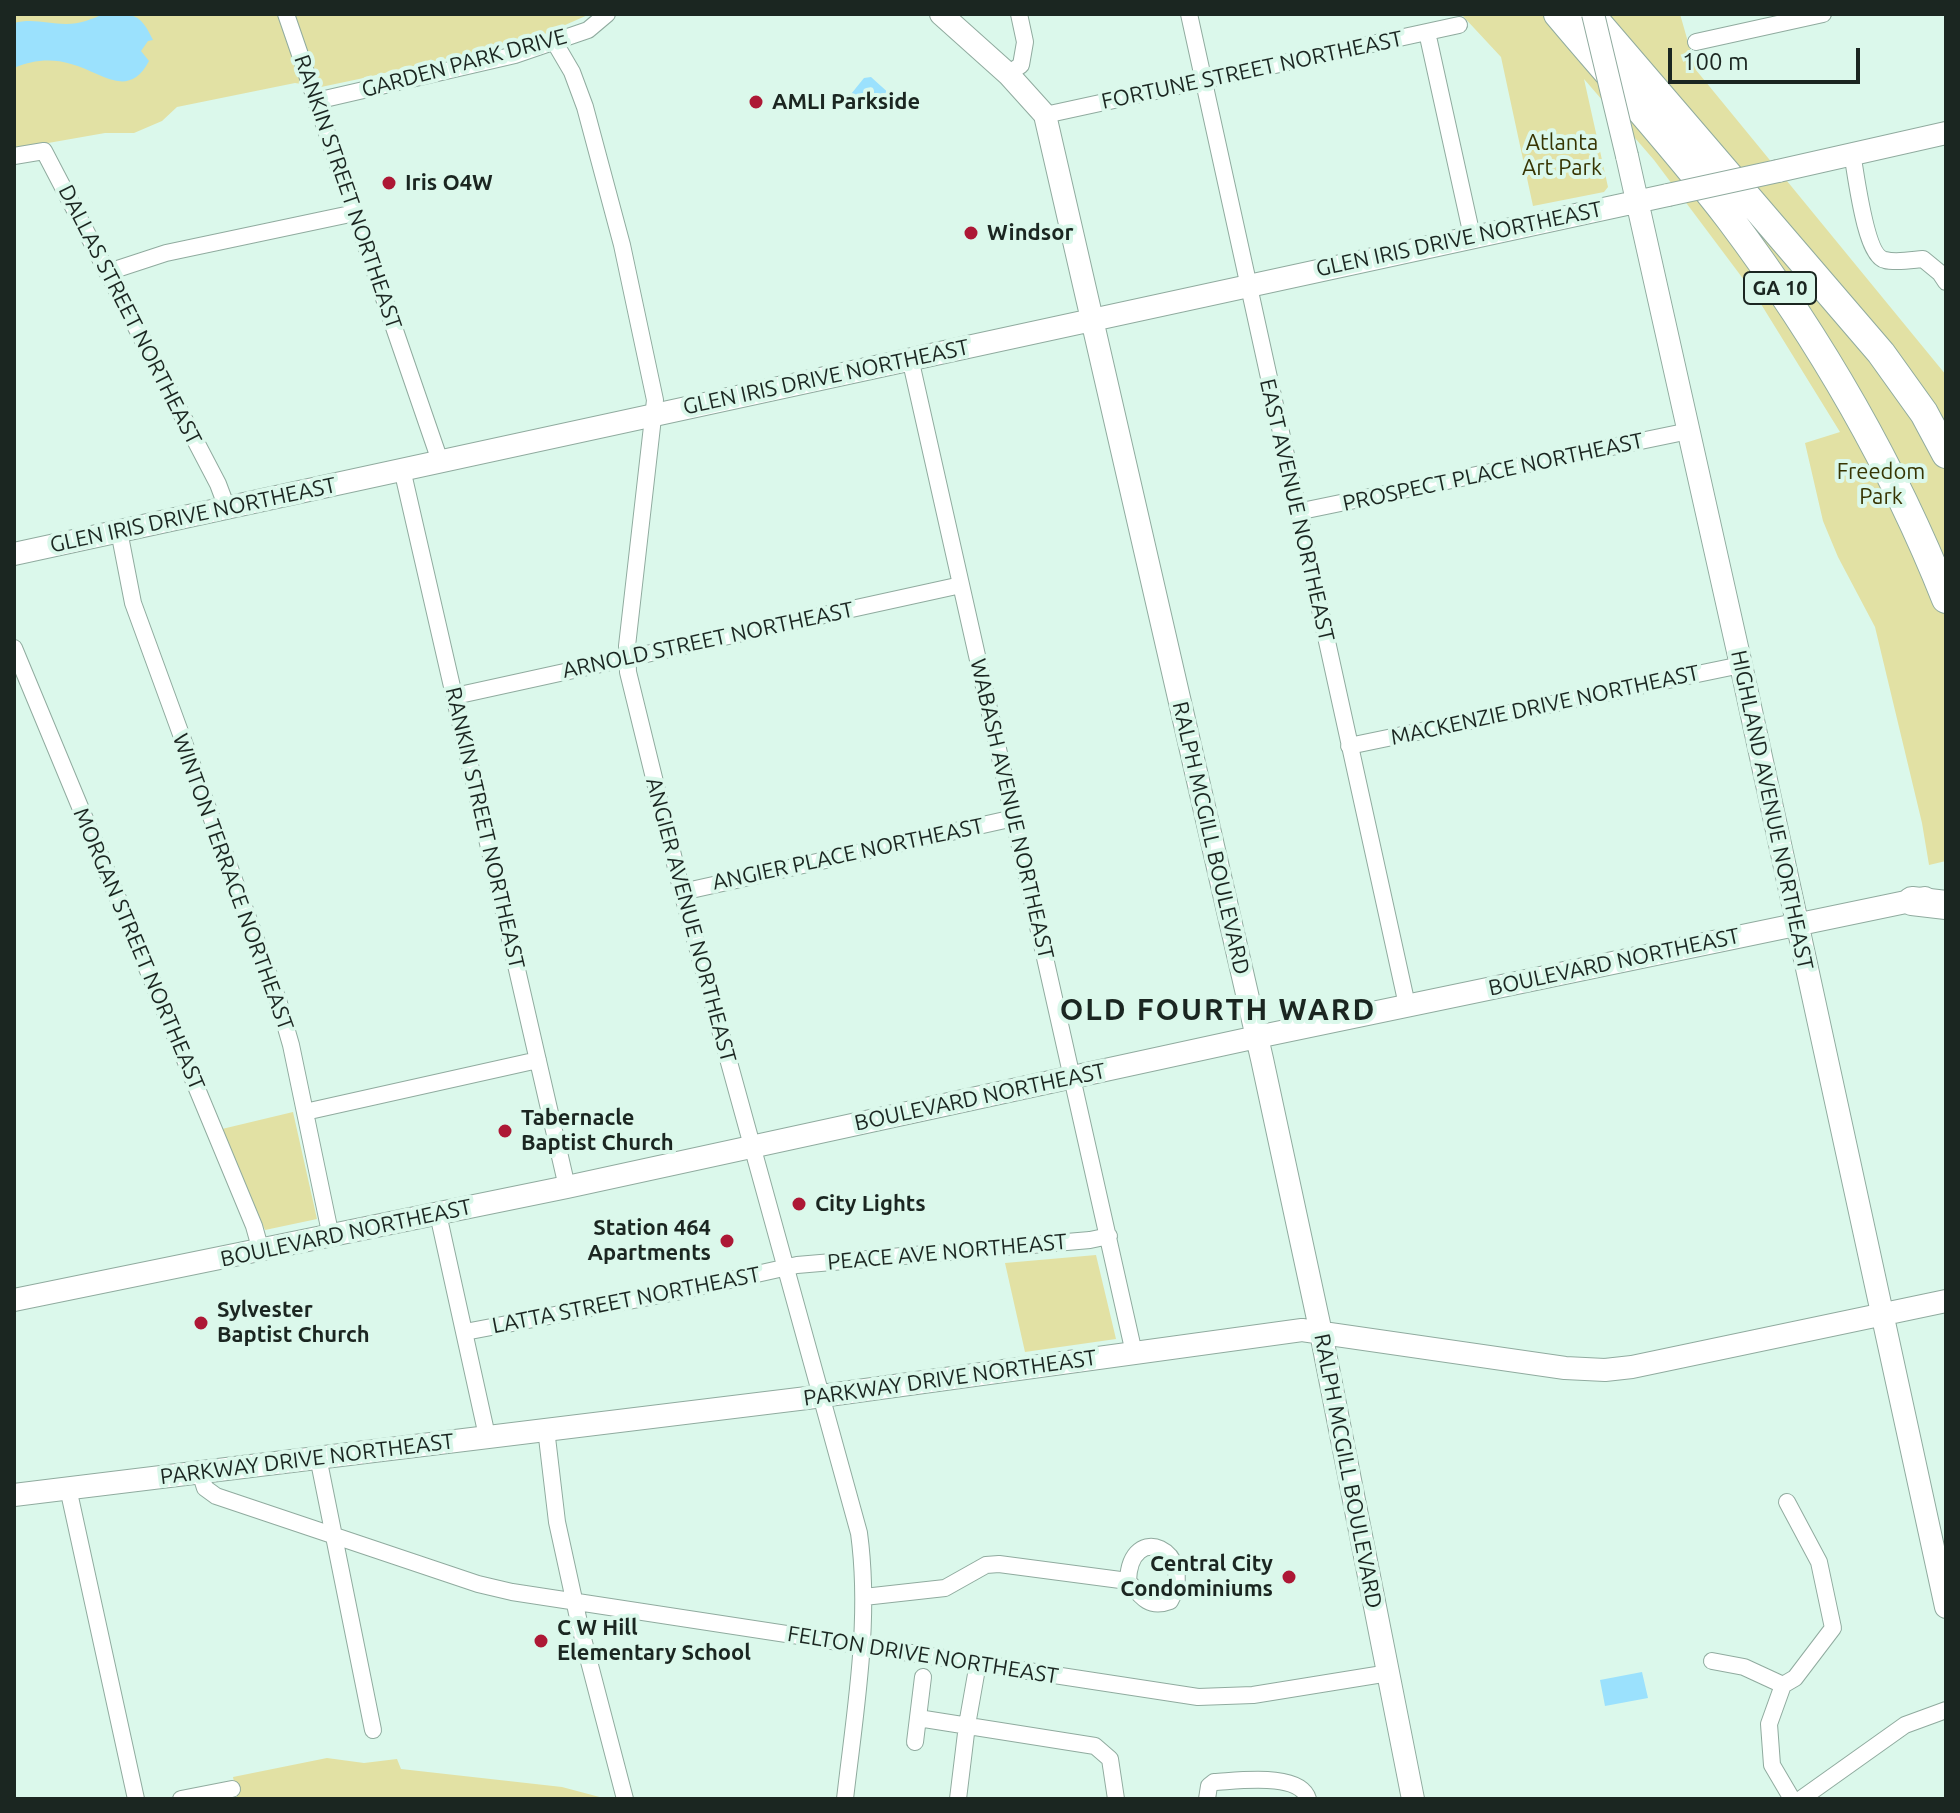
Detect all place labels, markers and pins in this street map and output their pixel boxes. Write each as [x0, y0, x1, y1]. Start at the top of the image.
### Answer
place label: AMLI Parkside [772, 89, 920, 115]
marker: AMLI Parkside [747, 93, 765, 111]
place label: Iris O4W [405, 170, 493, 196]
marker: Iris O4W [380, 174, 398, 192]
place label: Windsor [987, 220, 1073, 246]
marker: Windsor [962, 224, 980, 242]
place label: Tabernacle Baptist Church [521, 1105, 674, 1156]
marker: Tabernacle Baptist Church [496, 1122, 514, 1140]
place label: City Lights [815, 1191, 926, 1217]
marker: City Lights [790, 1195, 808, 1213]
place label: Station 464 Apartments [588, 1215, 711, 1266]
marker: Station 464 Apartments [718, 1232, 736, 1250]
place label: Sylvester Baptist Church [217, 1297, 370, 1348]
marker: Sylvester Baptist Church [192, 1314, 210, 1332]
place label: Central City Condominiums [1120, 1551, 1273, 1602]
marker: Central City Condominiums [1280, 1568, 1298, 1586]
place label: C W Hill Elementary School [557, 1615, 751, 1666]
marker: C W Hill Elementary School [532, 1632, 550, 1650]

